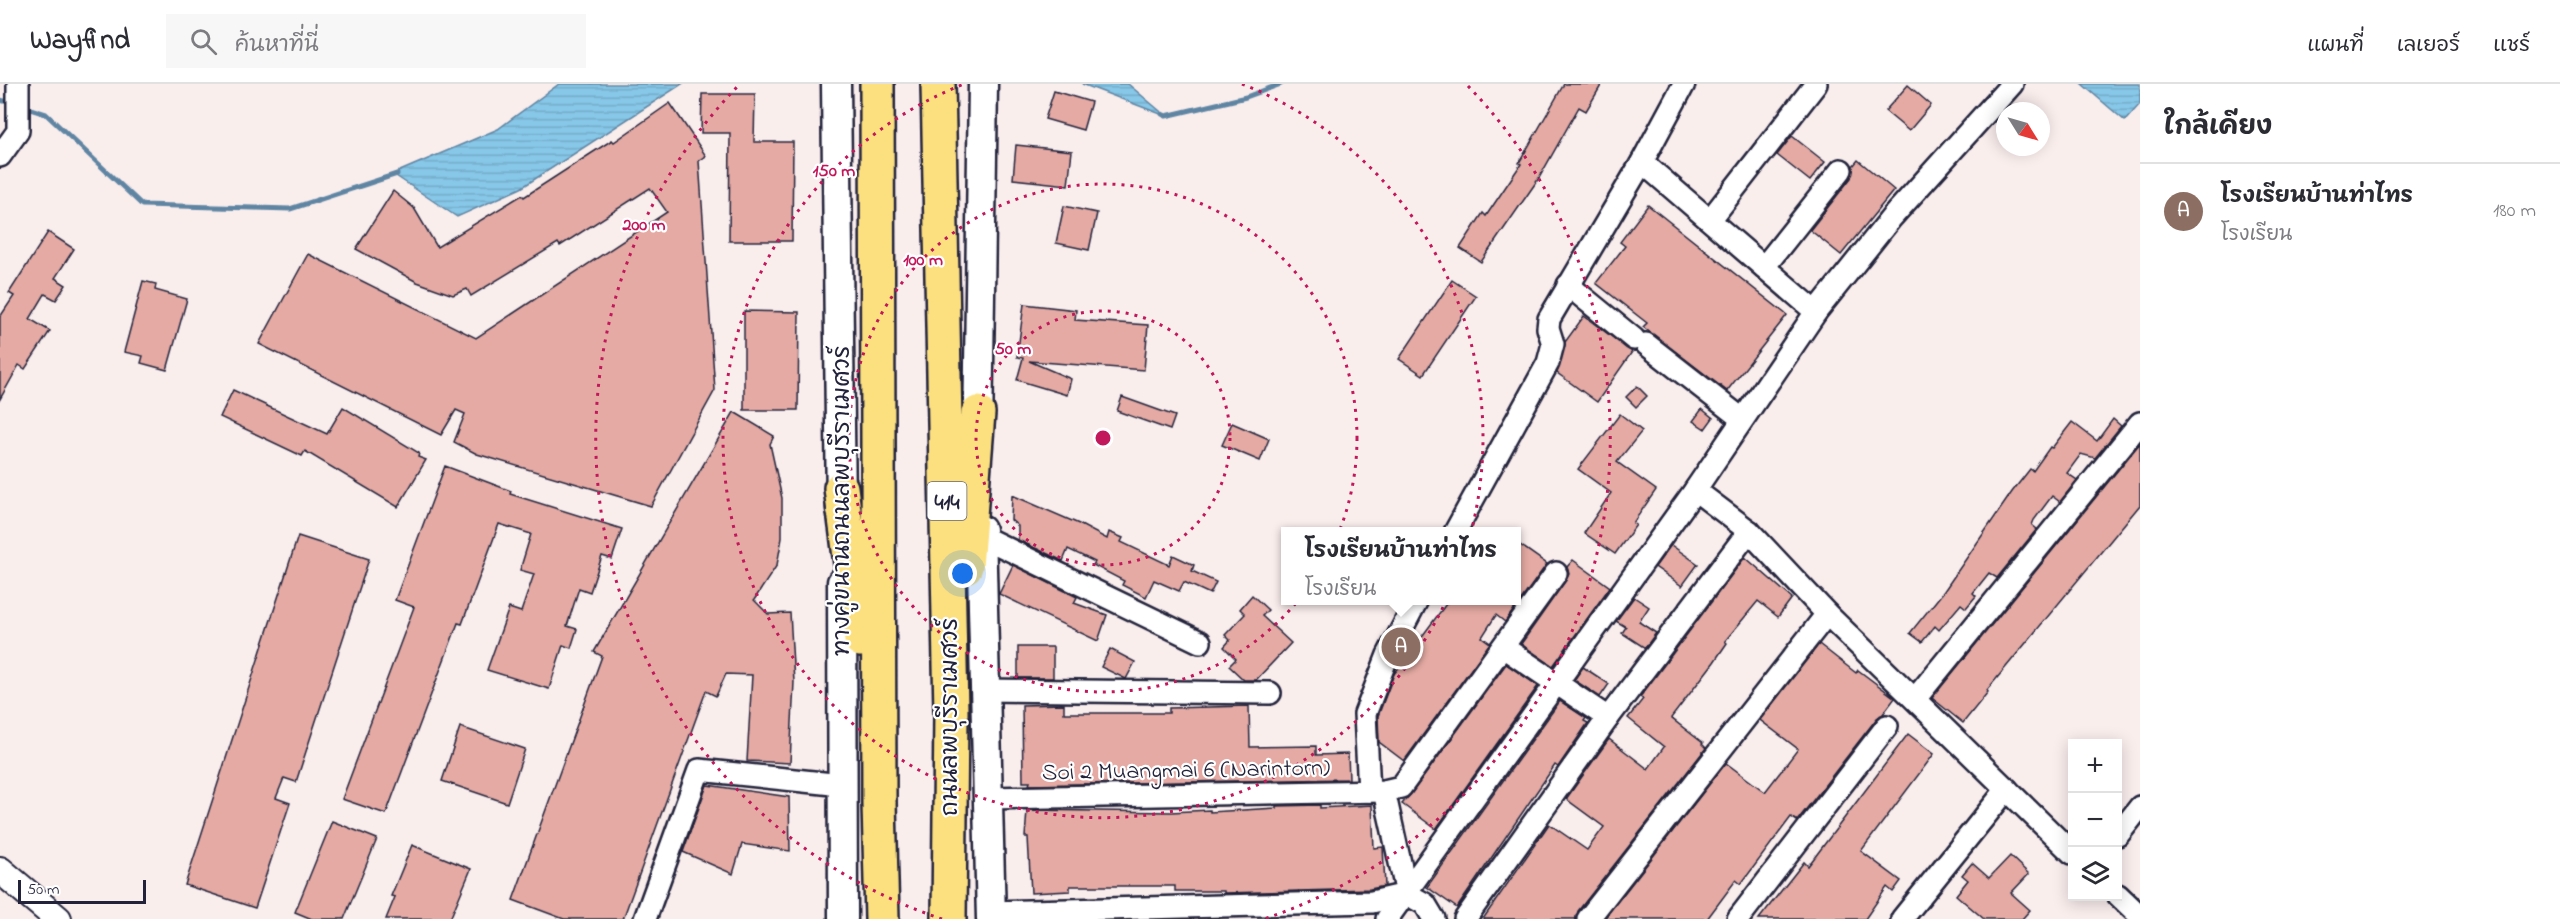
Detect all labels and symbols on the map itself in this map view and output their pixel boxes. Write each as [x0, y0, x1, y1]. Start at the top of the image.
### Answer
north arrow [1996, 102, 2050, 156]
text: 150 m [813, 159, 855, 185]
text: 200 m [622, 213, 666, 239]
text: 100 m [903, 248, 943, 274]
text: 50 m [995, 337, 1031, 363]
street label: ทางคู่ขนานถนนลพบุรีราเมศวร์ [825, 346, 861, 656]
centre of rings [1093, 428, 1113, 448]
road number: 414 [928, 482, 966, 520]
your location [948, 559, 977, 588]
street label: ถนนลพบุรีราเมศวร์ [933, 618, 969, 816]
pin: A [1382, 624, 1420, 670]
street label: Soi 2 Muangmai 6 (Narintorn) [1042, 751, 1330, 792]
scale bar [18, 877, 146, 904]

